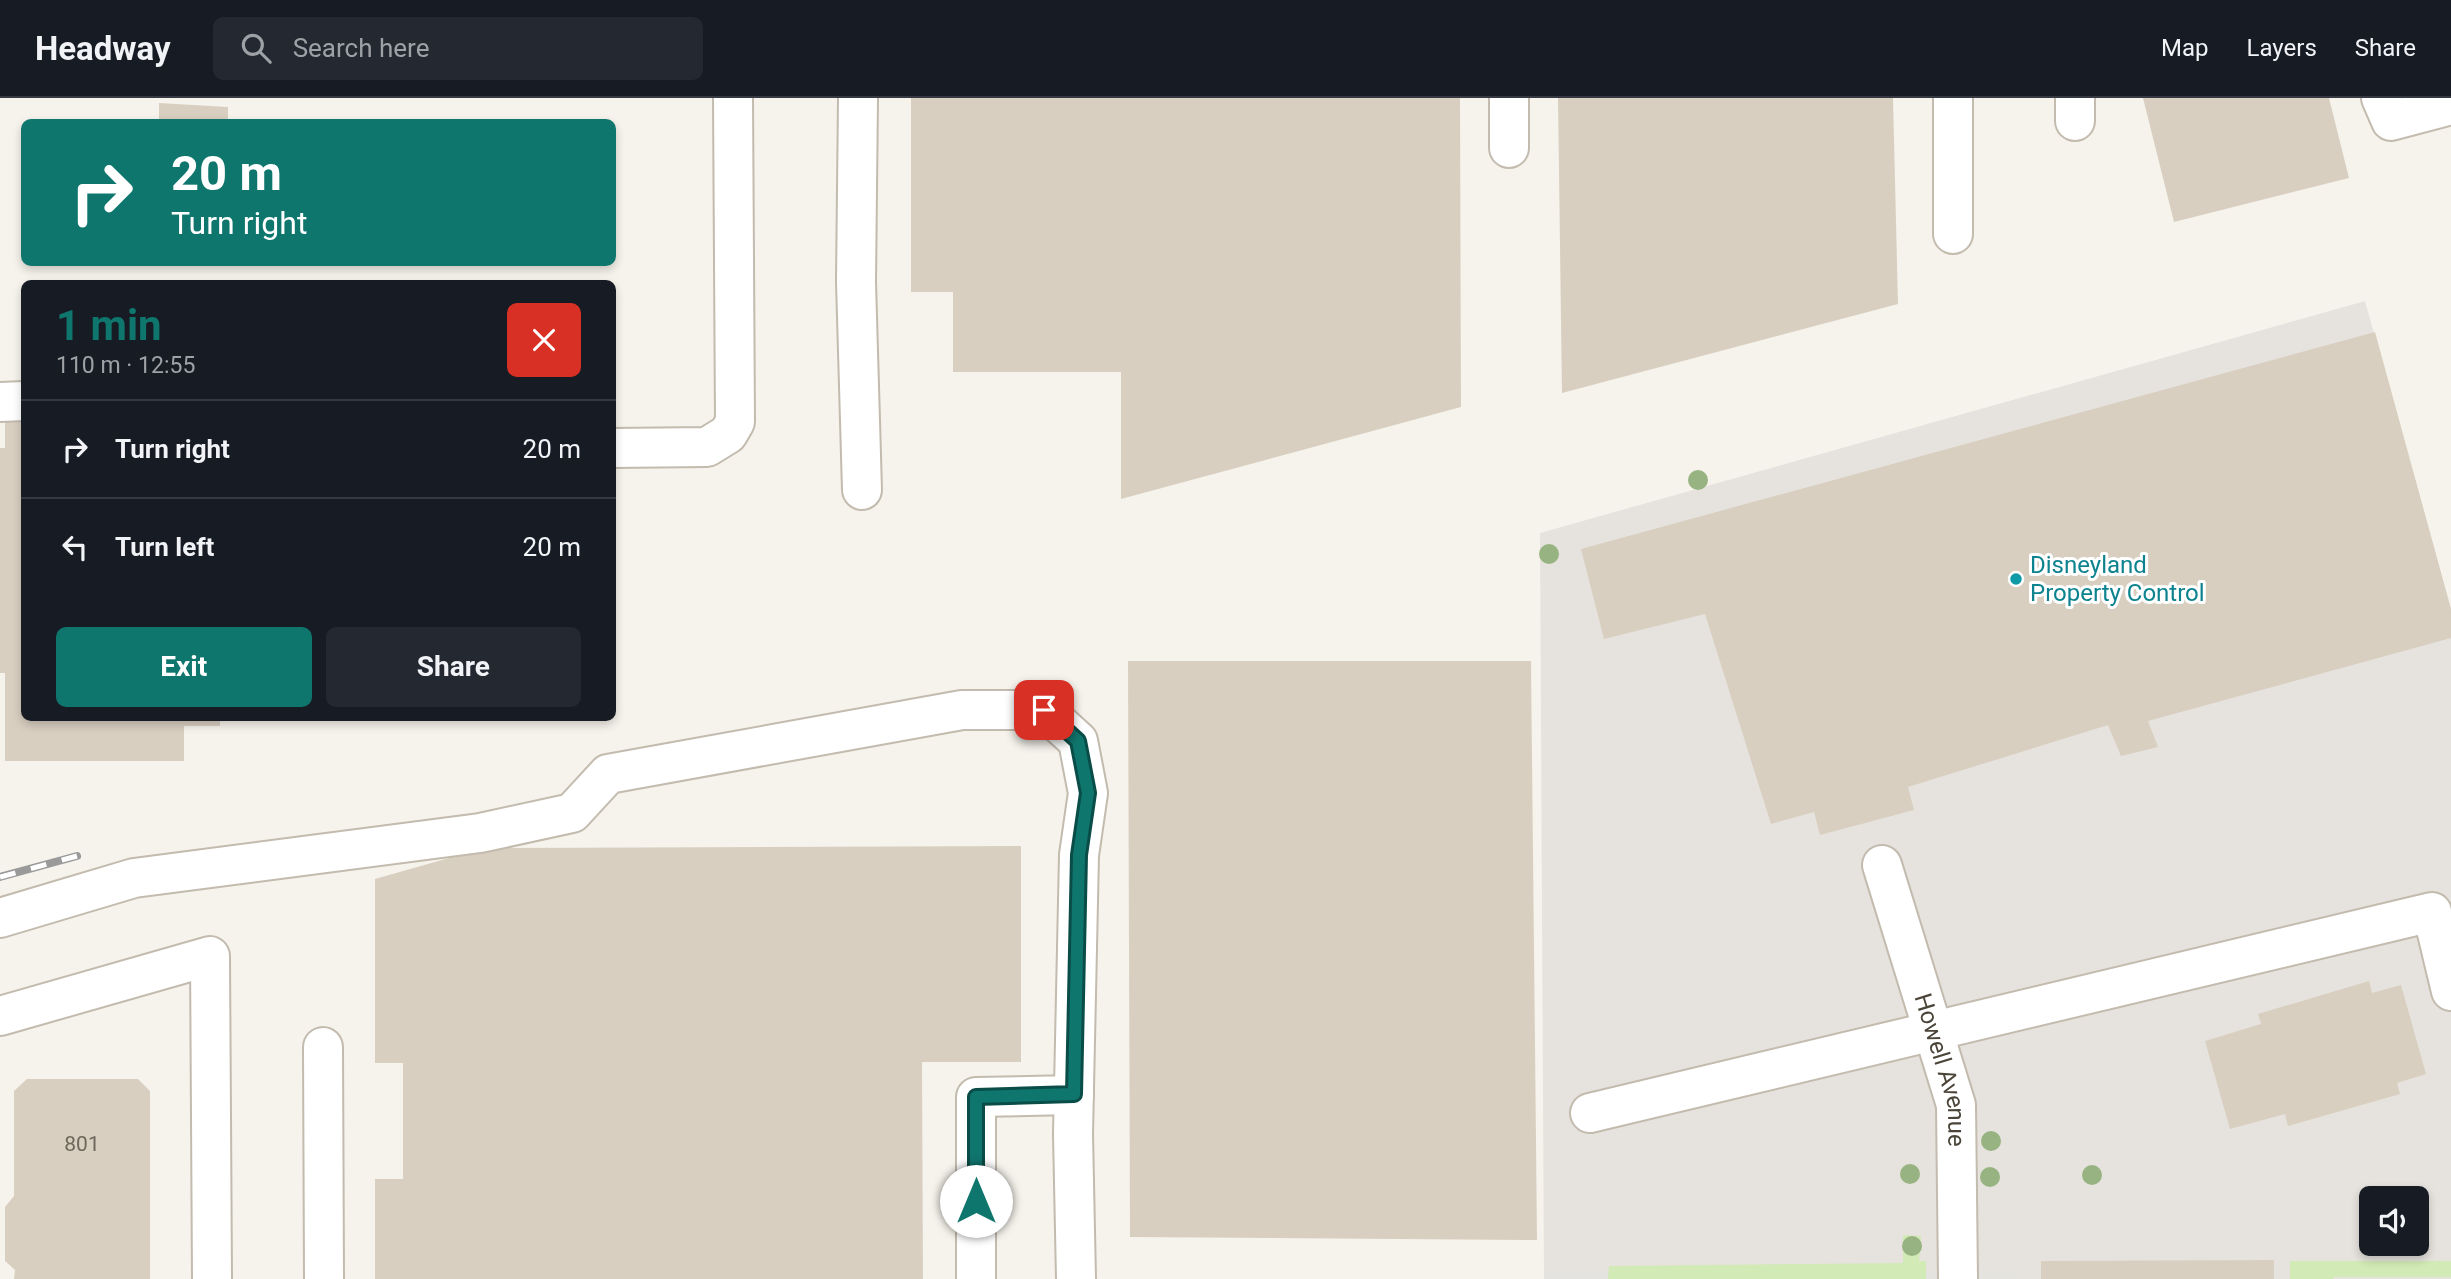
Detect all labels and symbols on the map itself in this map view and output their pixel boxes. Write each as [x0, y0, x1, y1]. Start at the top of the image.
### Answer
place label: Disneyland Property Control [2030, 551, 2205, 607]
marker: Disneyland Property Control [2008, 571, 2024, 587]
pin [1014, 680, 1074, 740]
street label: Howell Avenue [1908, 990, 1970, 1147]
house number: 801 [64, 1132, 100, 1156]
position arrow [939, 1164, 1013, 1238]

